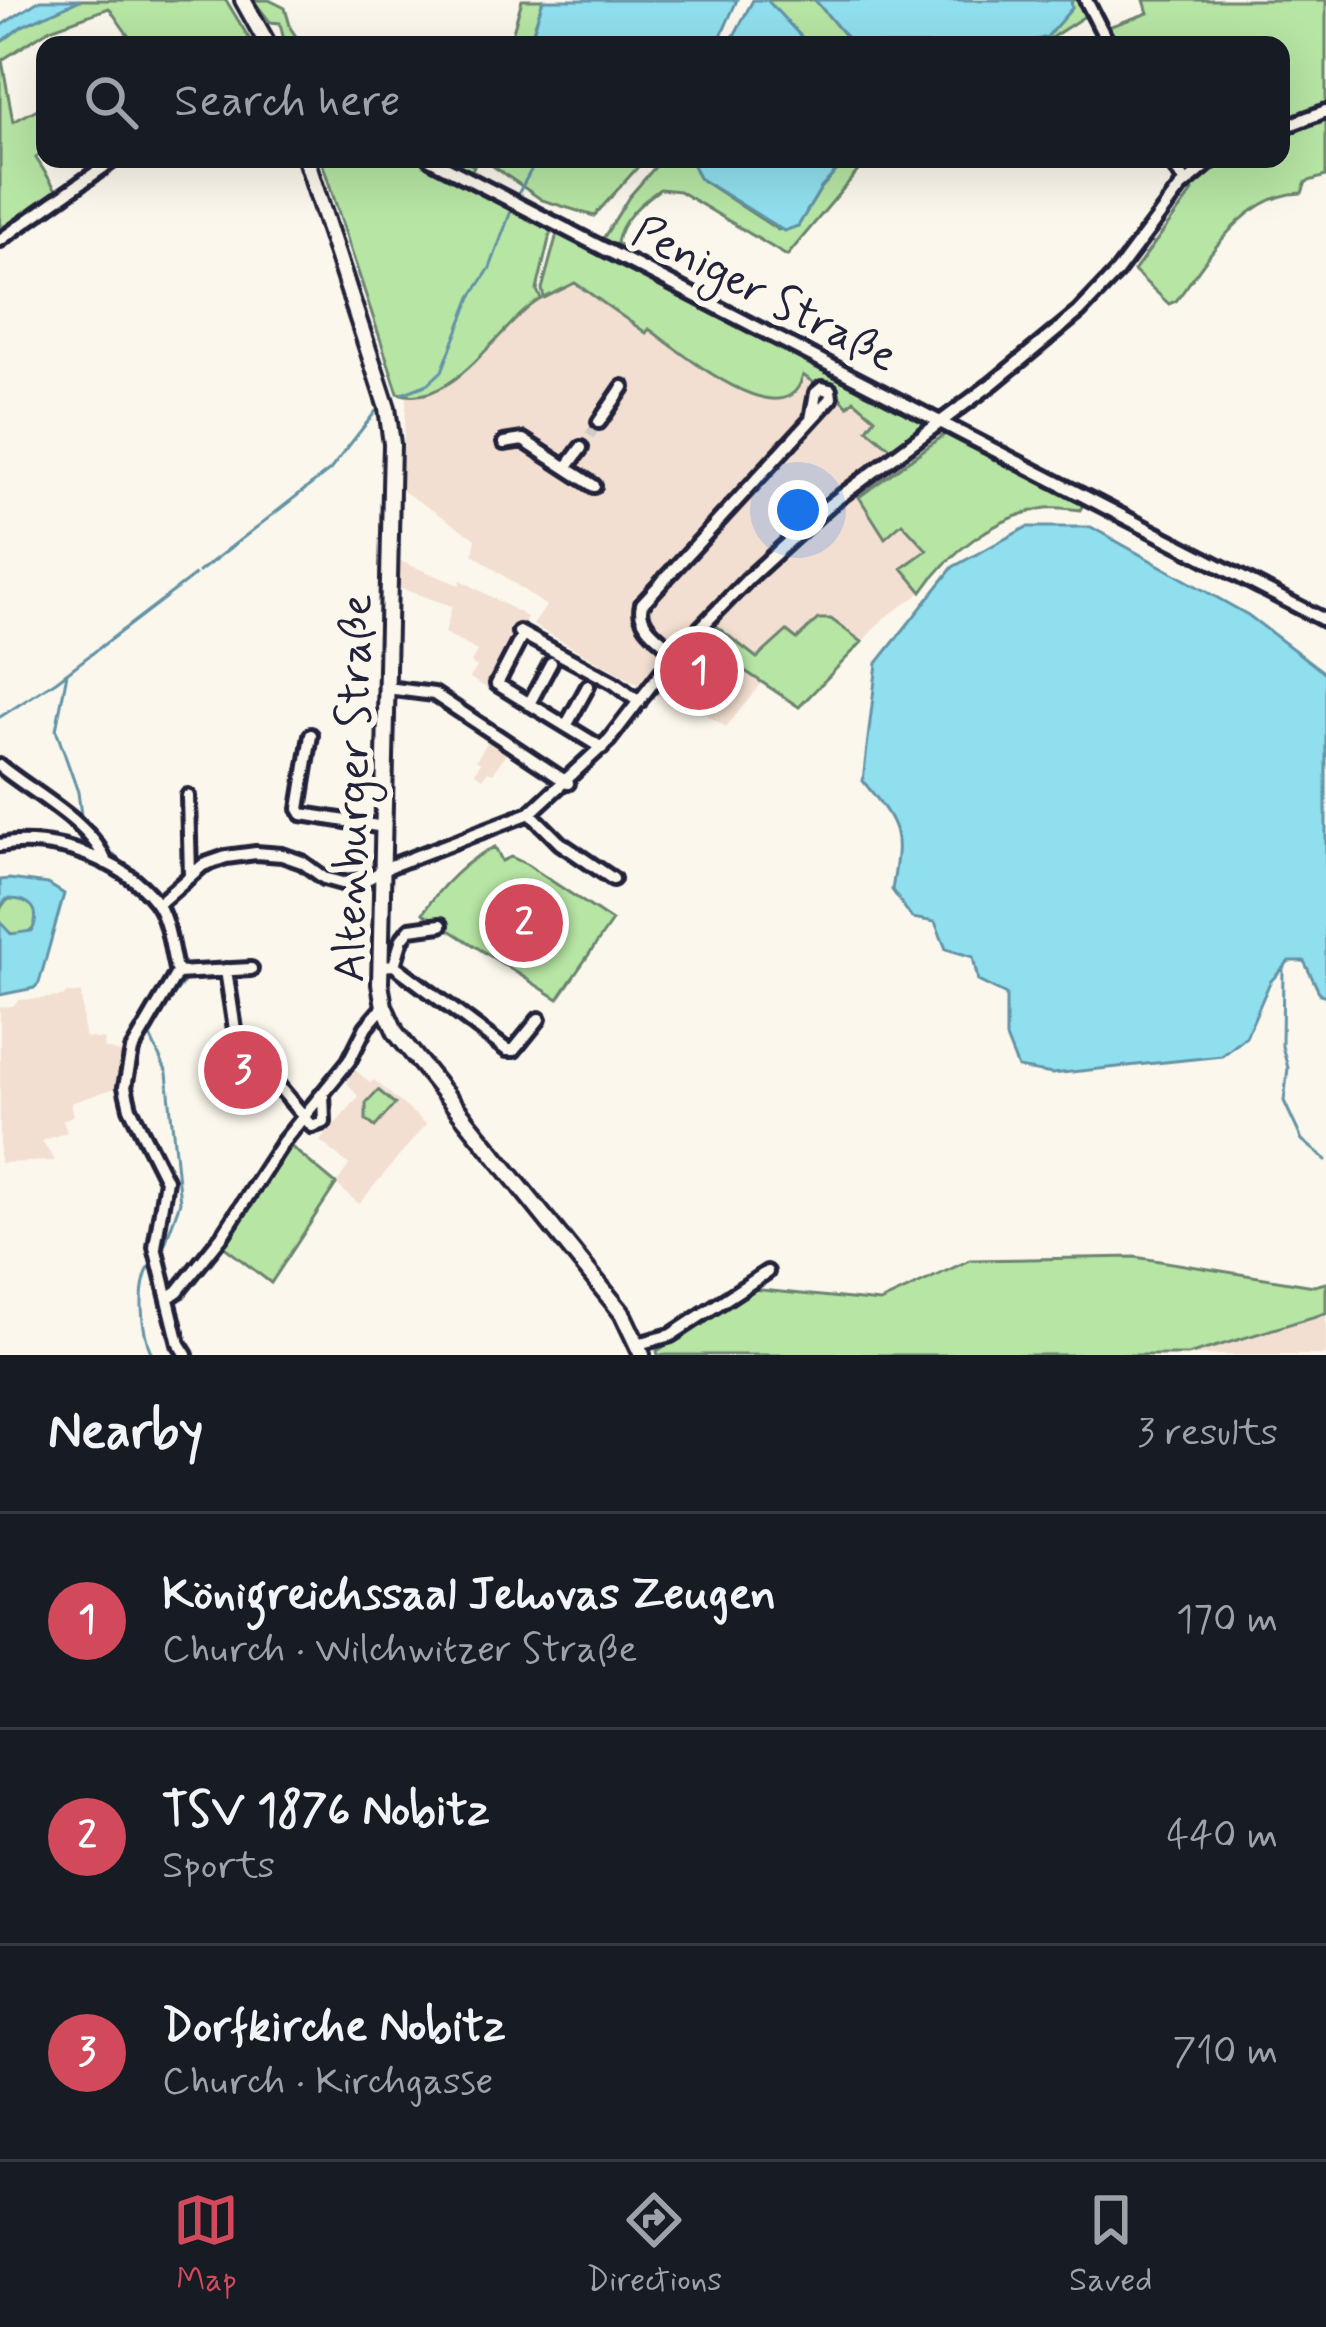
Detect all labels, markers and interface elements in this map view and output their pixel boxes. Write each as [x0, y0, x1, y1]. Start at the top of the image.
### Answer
search box [36, 36, 1290, 168]
icon: search [78, 69, 144, 135]
text: Search here [174, 73, 401, 132]
street label: Peniger Straße [620, 203, 907, 391]
your location [768, 480, 828, 540]
street label: Altenburger Straße [322, 593, 391, 983]
pin: 1 [660, 626, 738, 716]
pin: 2 [485, 878, 563, 968]
pin: 3 [204, 1025, 282, 1115]
text: Nearby [48, 1400, 203, 1466]
text: 3 results [1137, 1408, 1278, 1459]
text: Königreichssaal Jehovas Zeugen [162, 1566, 776, 1625]
text: 1 [78, 1595, 96, 1646]
text: 170 m [1176, 1595, 1278, 1646]
text: Church · Wilchwitzer Straße [162, 1625, 637, 1676]
text: TSV 1876 Nobitz [162, 1782, 490, 1841]
text: 2 [77, 1811, 97, 1862]
text: 440 m [1167, 1811, 1278, 1862]
text: Sports [162, 1841, 275, 1892]
text: Dorfkirche Nobitz [162, 1998, 506, 2057]
text: 3 [78, 2027, 96, 2078]
text: 710 m [1173, 2027, 1278, 2078]
text: Church · Kirchgasse [162, 2057, 493, 2108]
tab: Map [173, 2187, 239, 2303]
tab: Directions [586, 2187, 722, 2303]
tab: Saved [1069, 2187, 1153, 2303]

